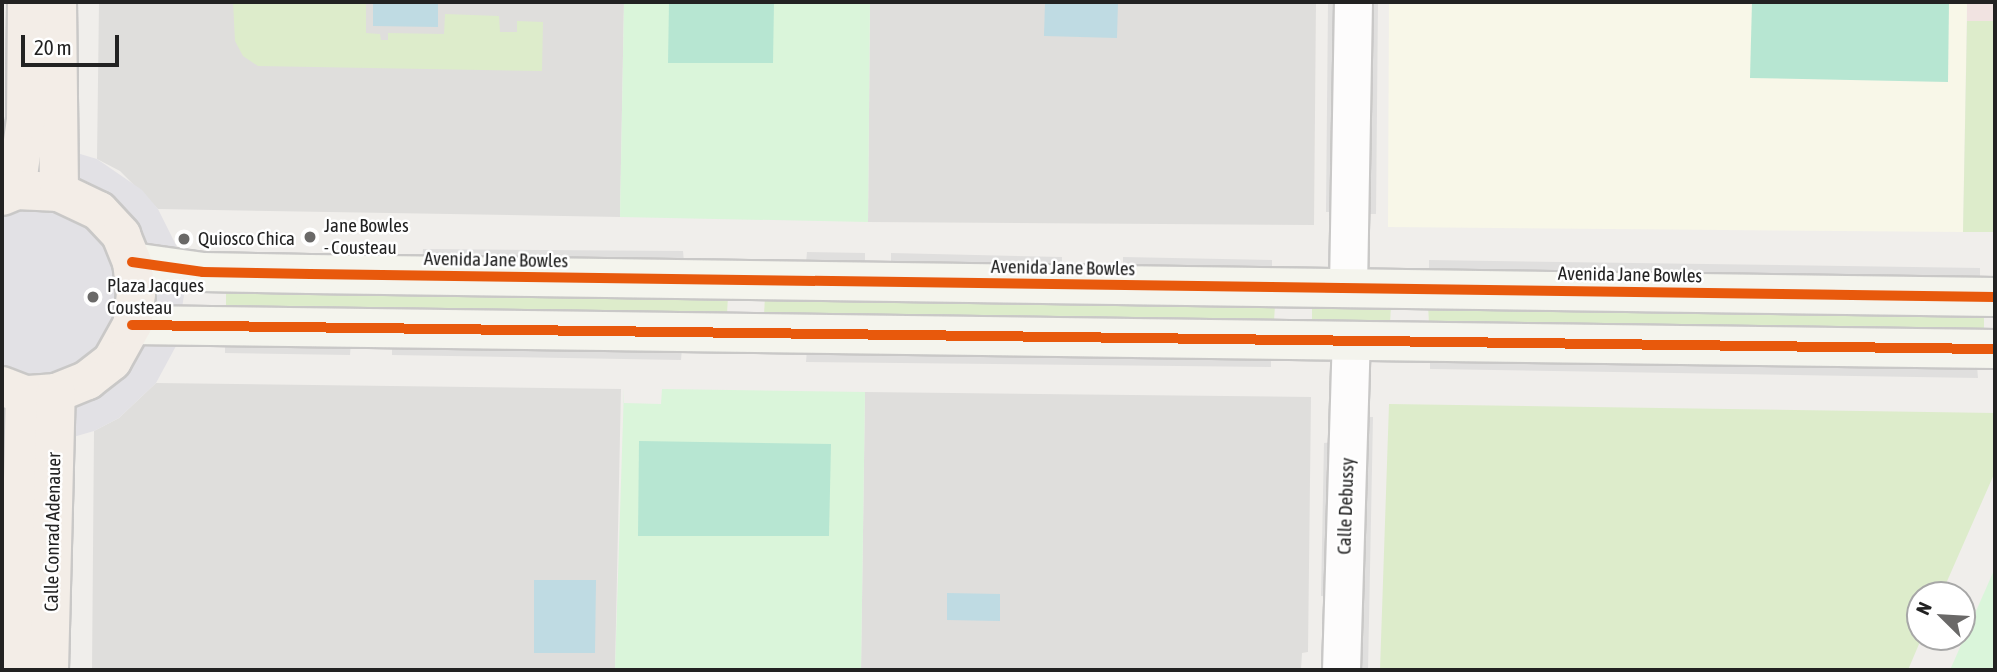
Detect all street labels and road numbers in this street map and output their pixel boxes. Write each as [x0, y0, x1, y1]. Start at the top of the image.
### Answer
street label: Avenida Jane Bowles [424, 247, 568, 273]
street label: Avenida Jane Bowles [991, 255, 1135, 281]
street label: Avenida Jane Bowles [1558, 262, 1702, 288]
street label: Calle Conrad Adenauer [40, 452, 66, 612]
street label: Calle Debussy [1333, 457, 1359, 555]

